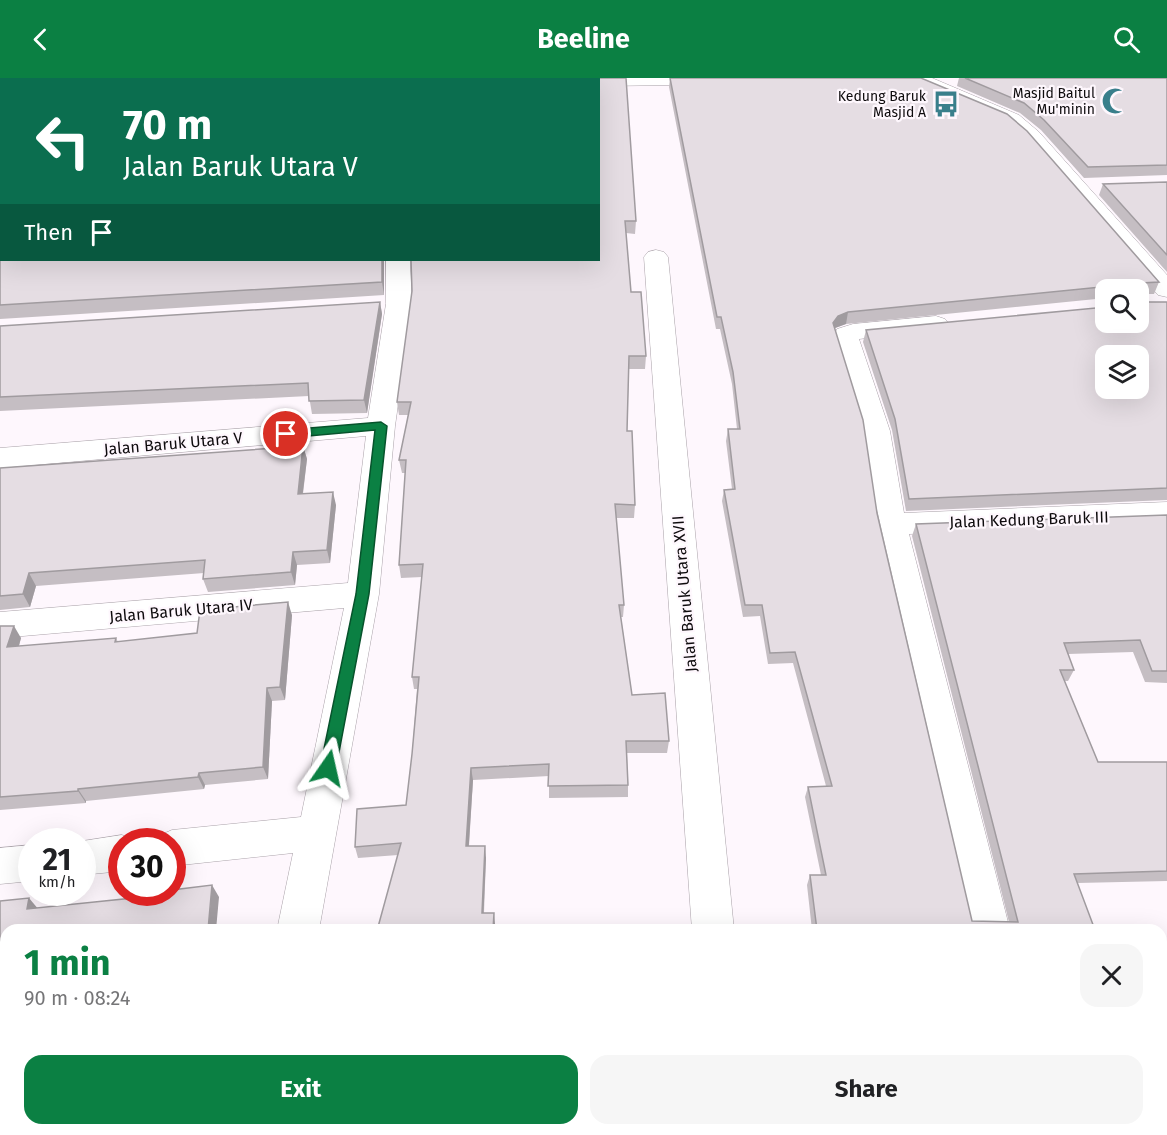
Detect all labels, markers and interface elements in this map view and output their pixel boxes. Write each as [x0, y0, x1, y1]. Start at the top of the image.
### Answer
icon: back [24, 23, 57, 56]
text: Beeline [537, 23, 630, 55]
icon: search [1110, 23, 1143, 56]
place label: Masjid Baitul Mu'minin [1013, 85, 1095, 118]
mosque icon: Masjid Baitul Mu'minin [1100, 86, 1130, 116]
place label: Kedung Baruk Masjid A [838, 88, 927, 121]
bus stop icon: Kedung Baruk Masjid A [931, 89, 961, 119]
text: 70 m [123, 100, 212, 150]
icon: left [24, 102, 102, 180]
text: Jalan Baruk Utara V [123, 151, 358, 183]
icon: arrive [85, 216, 118, 249]
text: Then [24, 219, 73, 246]
map controls [1095, 279, 1149, 399]
button: search [1095, 279, 1149, 333]
button: layers [1095, 345, 1149, 399]
pin [260, 408, 311, 459]
icon: arrive [269, 417, 302, 450]
street label: Jalan Baruk Utara V [103, 428, 243, 459]
street label: Jalan Kedung Baruk III [949, 507, 1109, 532]
street label: Jalan Baruk Utara XVII [668, 515, 701, 673]
street label: Jalan Baruk Utara IV [109, 595, 254, 626]
position arrow [296, 736, 360, 800]
speed limit sign: 30 [108, 828, 186, 906]
text: 21 [43, 842, 71, 878]
text: km/h [38, 873, 76, 891]
text: 1 min [24, 941, 111, 985]
button: close [1080, 944, 1143, 1007]
text: 90 m · 08:24 [24, 986, 130, 1010]
button: Exit [24, 1055, 578, 1124]
button: Share [590, 1055, 1143, 1124]

